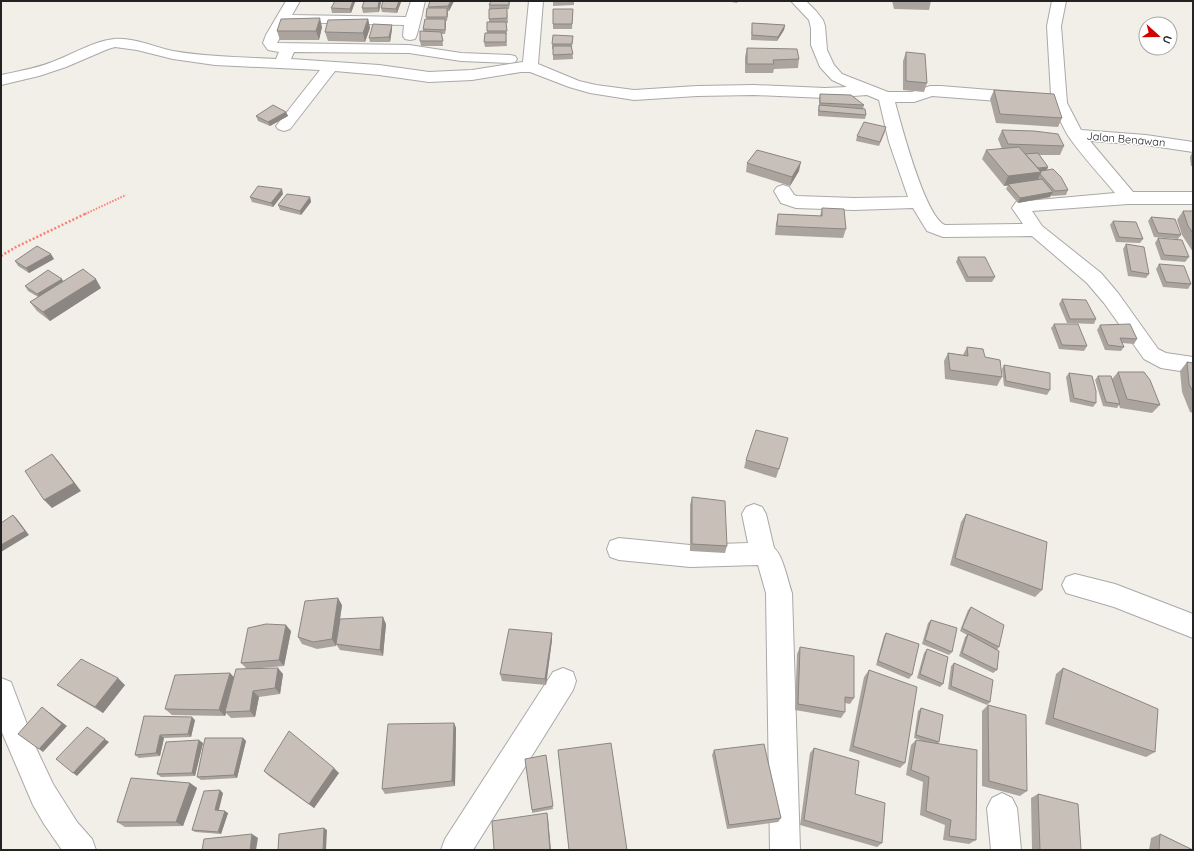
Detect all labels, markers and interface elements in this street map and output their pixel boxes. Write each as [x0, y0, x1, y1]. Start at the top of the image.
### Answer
north arrow [1138, 16, 1178, 56]
text: U [1159, 33, 1175, 46]
street label: Jalan Benawan [1086, 129, 1166, 149]

